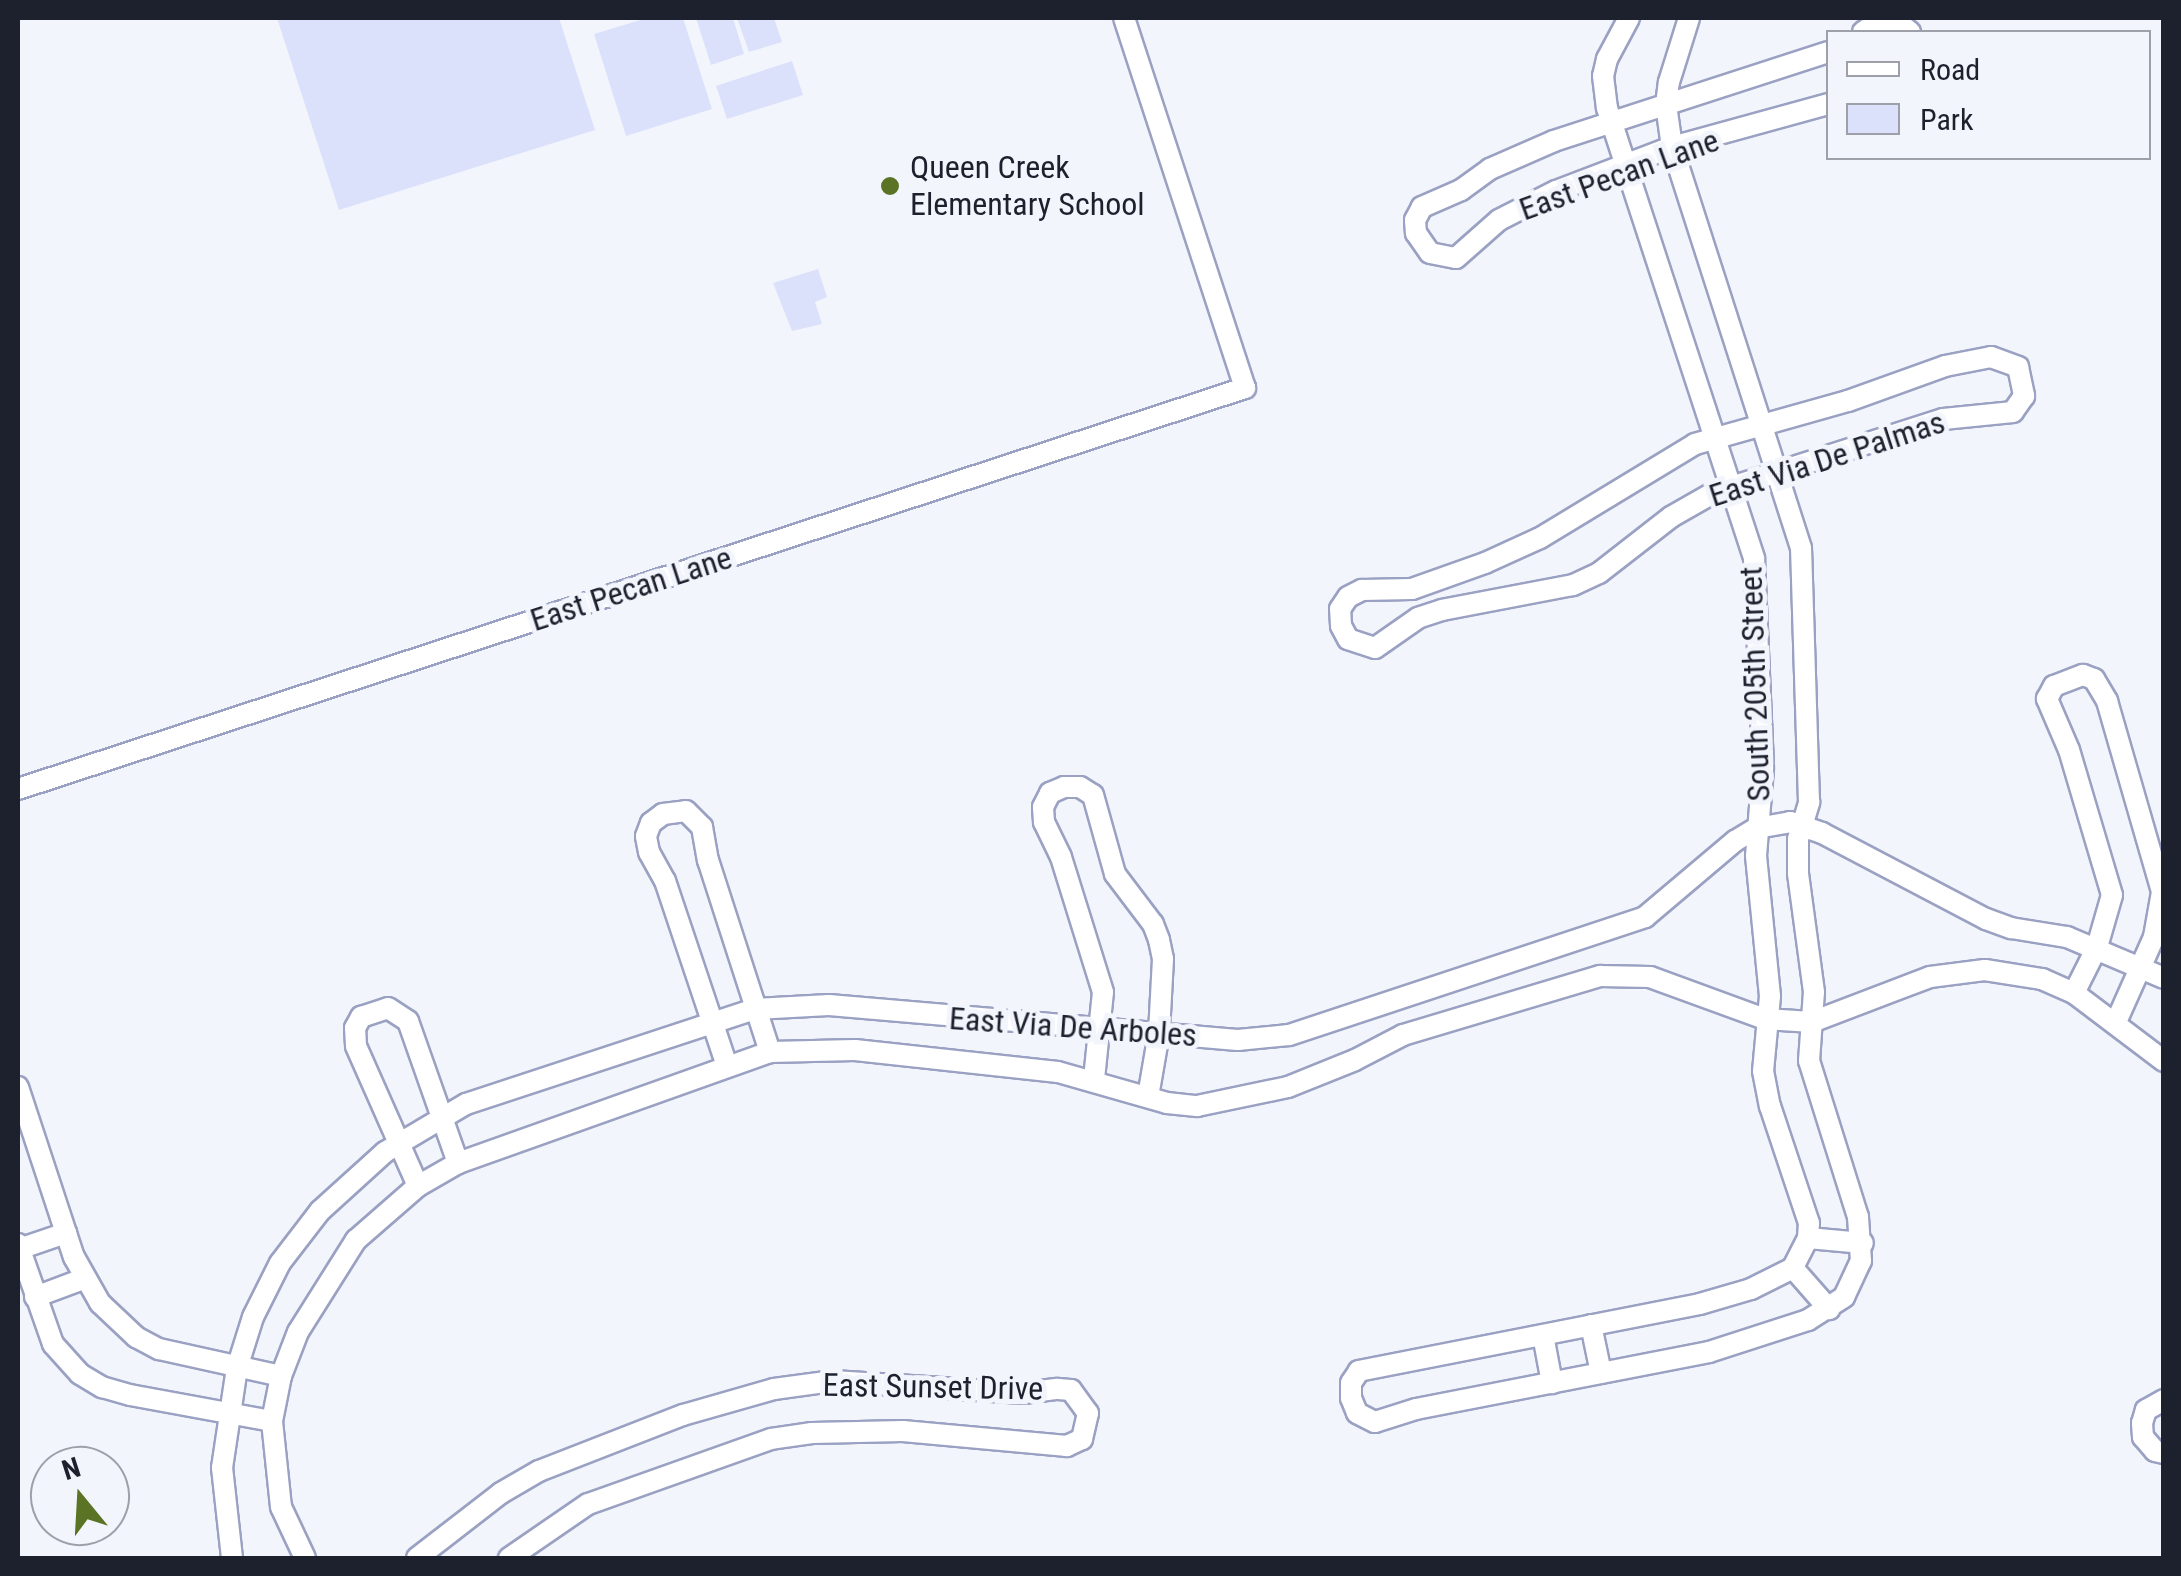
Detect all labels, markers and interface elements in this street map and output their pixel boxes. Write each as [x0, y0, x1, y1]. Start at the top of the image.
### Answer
legend [1826, 30, 2151, 160]
text: Road [1920, 52, 1980, 87]
text: Park [1920, 102, 1974, 137]
street label: East Pecan Lane [1514, 121, 1724, 229]
place label: Queen Creek Elementary School [910, 149, 1145, 224]
marker: Queen Creek Elementary School [879, 175, 901, 197]
street label: East Via De Palmas [1704, 403, 1950, 515]
street label: East Pecan Lane [526, 538, 736, 640]
street label: South 205th Street [1732, 566, 1778, 802]
street label: East Via De Arboles [948, 999, 1198, 1055]
street label: East Sunset Drive [822, 1366, 1044, 1408]
north arrow [30, 1446, 130, 1546]
text: N [58, 1451, 84, 1487]

